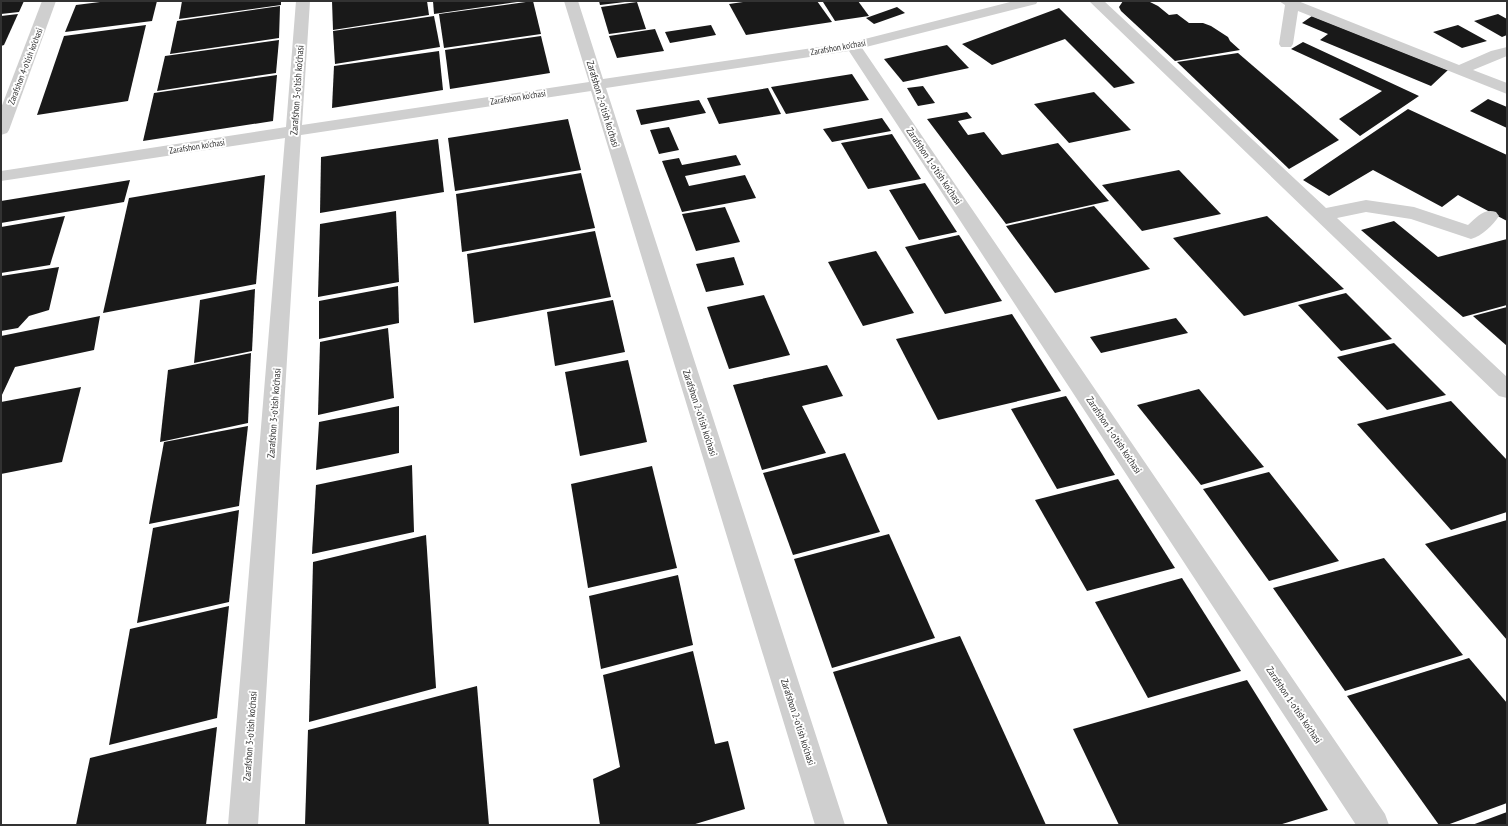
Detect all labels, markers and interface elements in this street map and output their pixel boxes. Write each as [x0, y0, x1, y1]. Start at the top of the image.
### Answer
street label: Zarafshon 4-o'tish ko'chasi [5, 26, 45, 106]
street label: Zarafshon ko'chasi [809, 37, 867, 57]
street label: Zarafshon 3-o'tish ko'chasi [287, 45, 307, 135]
street label: Zarafshon 2-o'tish ko'chasi [584, 59, 622, 149]
street label: Zarafshon ko'chasi [489, 87, 547, 107]
street label: Zarafshon 1-o'tish ko'chasi [903, 125, 965, 207]
street label: Zarafshon ko'chasi [168, 136, 226, 156]
street label: Zarafshon 3-o'tish ko'chasi [264, 368, 284, 458]
street label: Zarafshon 2-o'tish ko'chasi [680, 368, 720, 458]
street label: Zarafshon 1-o'tish ko'chasi [1083, 394, 1145, 476]
street label: Zarafshon 1-o'tish ko'chasi [1263, 664, 1325, 746]
street label: Zarafshon 2-o'tish ko'chasi [778, 677, 818, 767]
street label: Zarafshon 3-o'tish ko'chasi [240, 691, 260, 781]

